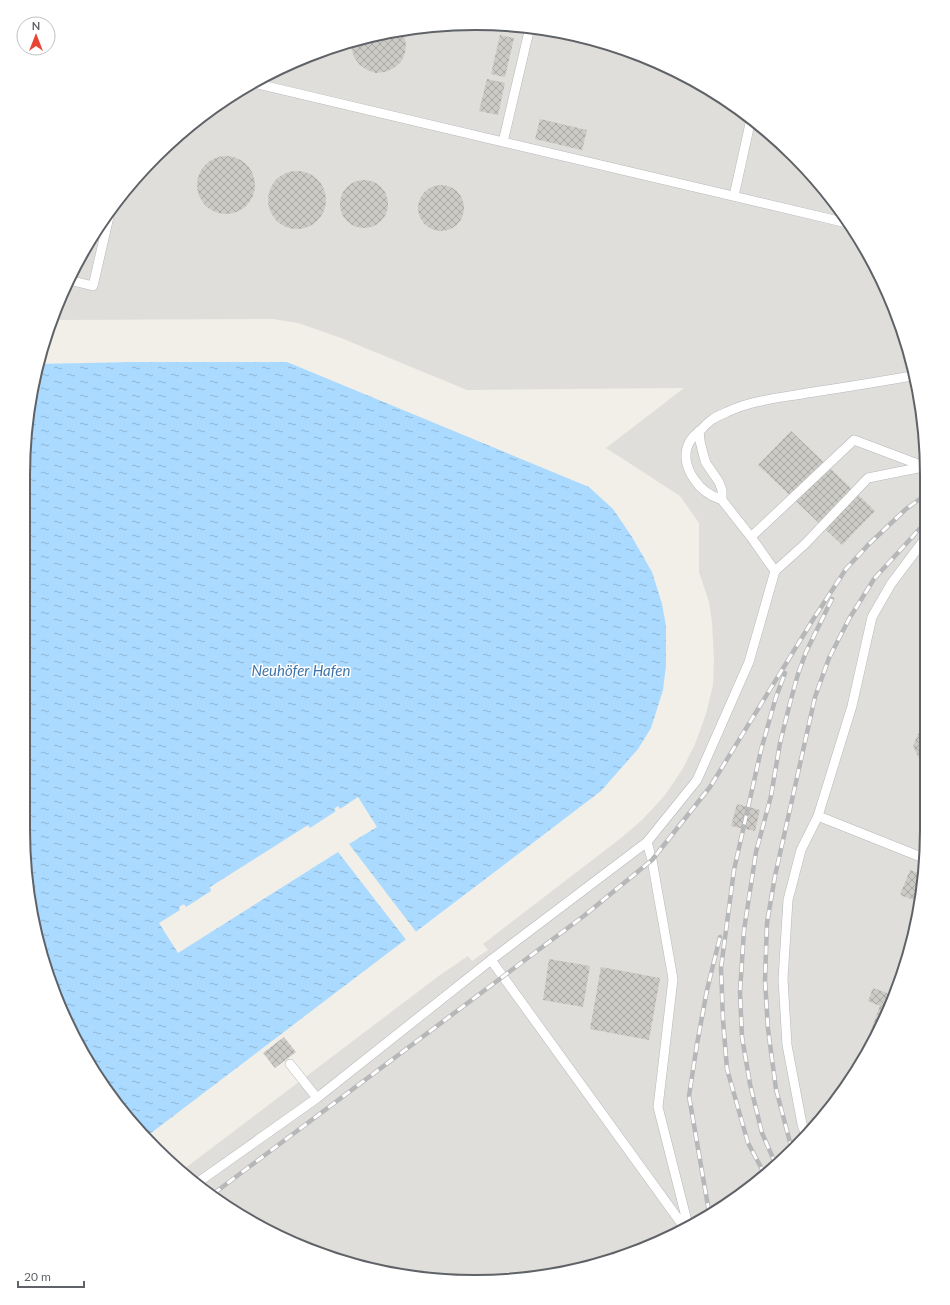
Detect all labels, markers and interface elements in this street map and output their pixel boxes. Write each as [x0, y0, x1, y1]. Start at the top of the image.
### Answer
north arrow [16, 16, 56, 56]
text: N [32, 19, 40, 32]
water label: Neuhöfer Hafen [252, 661, 351, 679]
scale bar [18, 1263, 84, 1289]
text: 20 m [24, 1269, 51, 1284]

